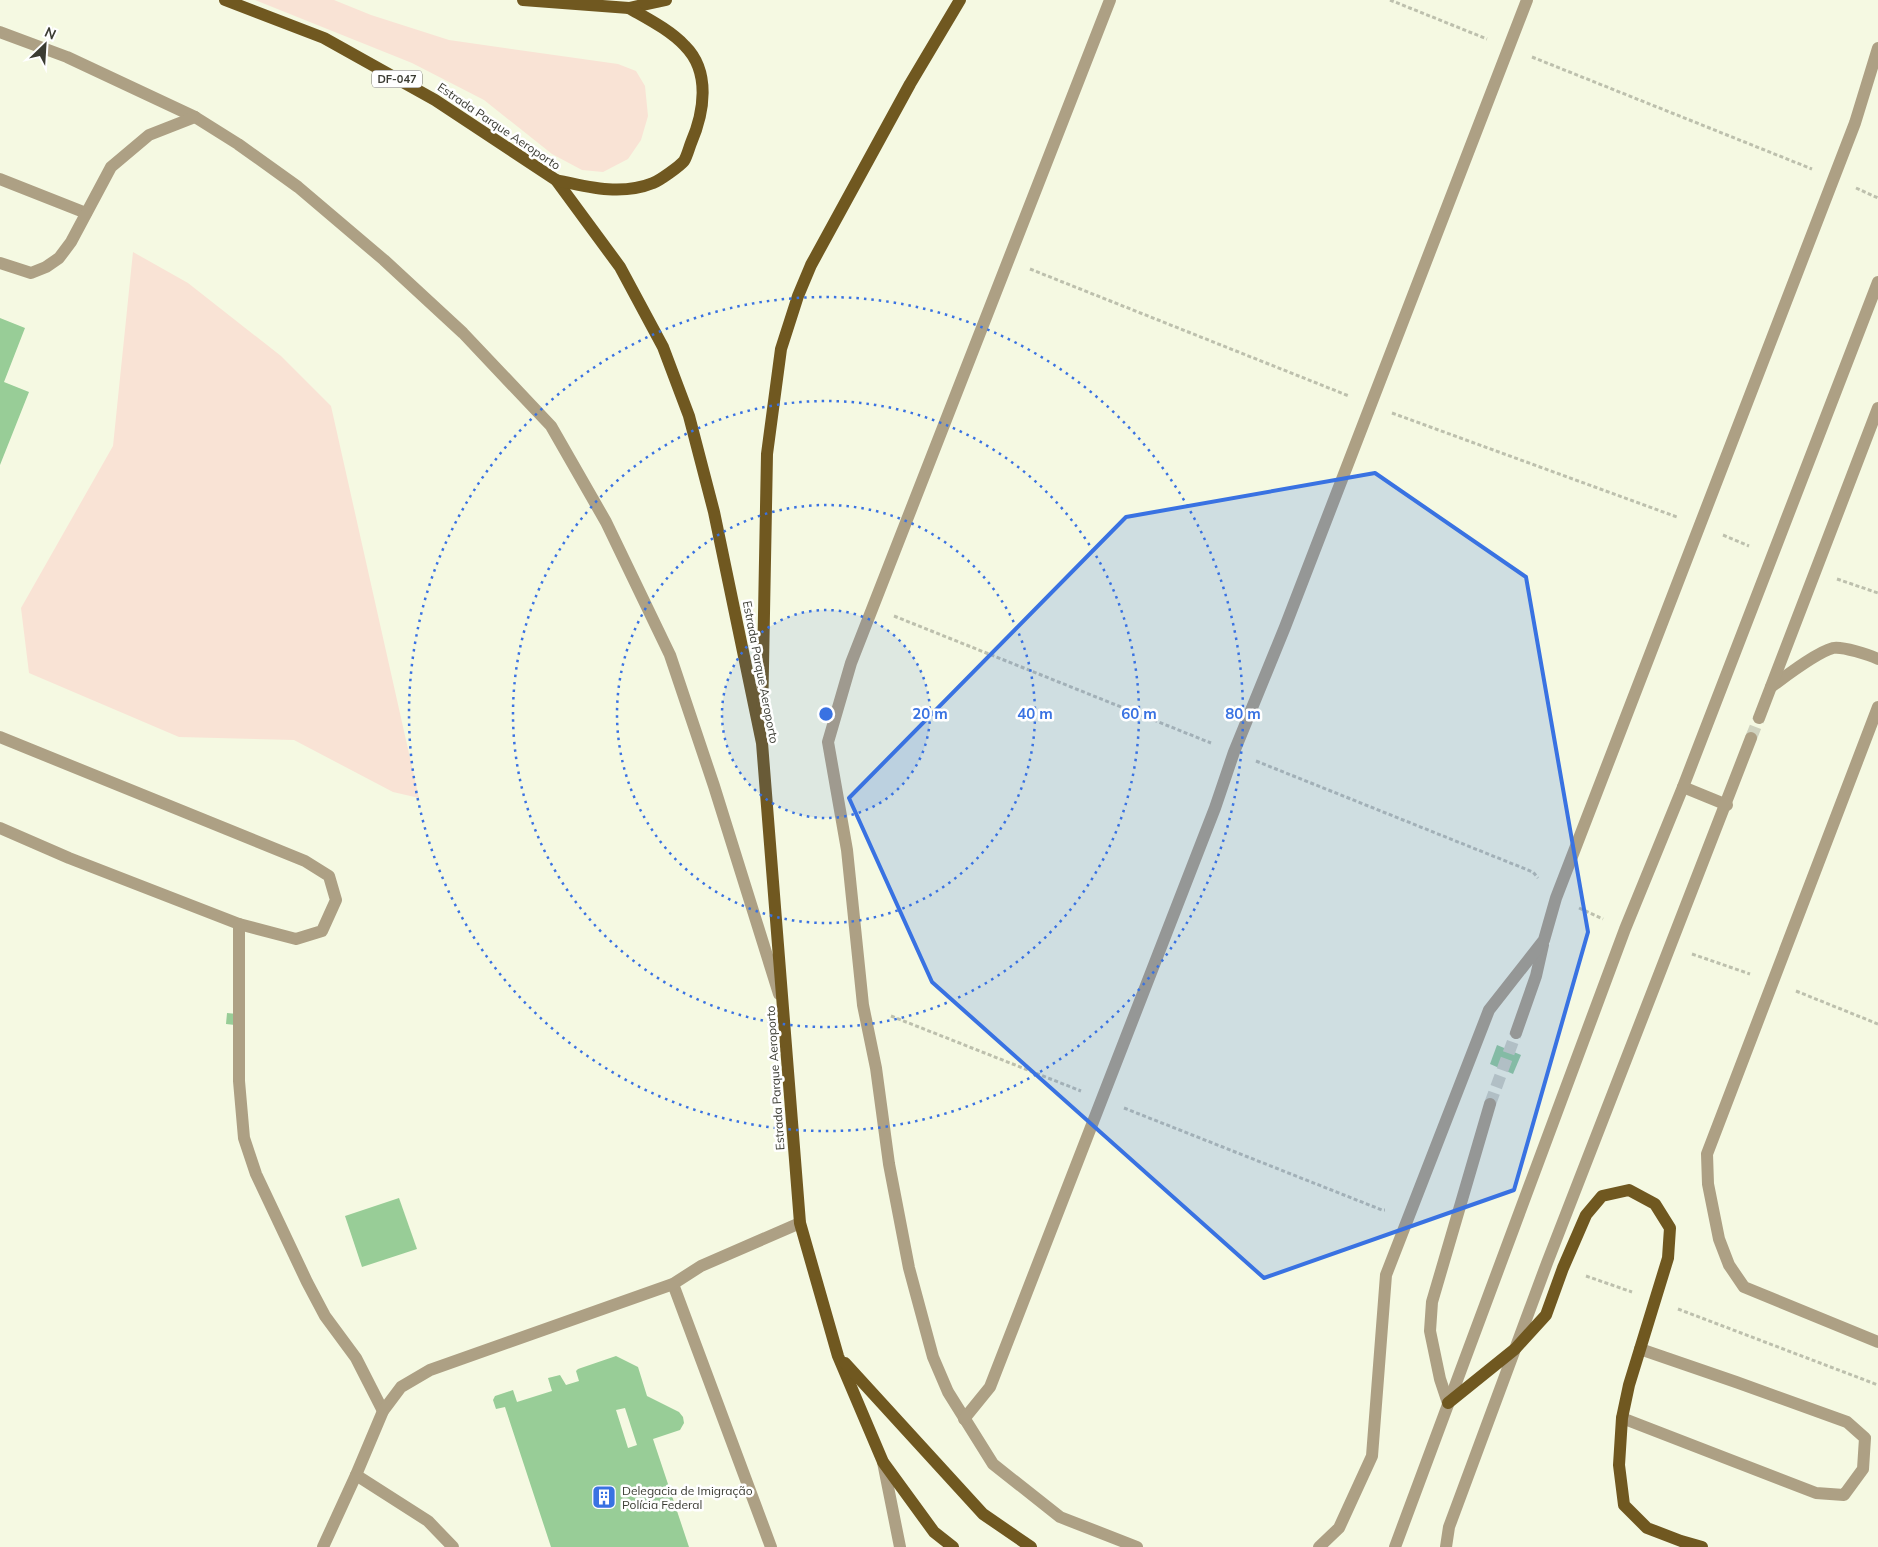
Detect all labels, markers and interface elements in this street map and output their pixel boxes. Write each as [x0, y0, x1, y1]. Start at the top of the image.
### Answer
north arrow [20, 20, 70, 70]
text: N [42, 23, 59, 44]
road number: DF-047 [372, 70, 422, 88]
street label: Estrada Parque Aeroporto [435, 79, 563, 173]
street label: Estrada Parque Aeroporto [740, 599, 782, 745]
text: 20 m [912, 704, 948, 723]
text: 40 m [1017, 704, 1053, 723]
text: 60 m [1121, 704, 1157, 723]
text: 80 m [1225, 704, 1261, 723]
centre of rings [817, 705, 835, 723]
street label: Estrada Parque Aeroporto [762, 1005, 788, 1151]
place label: Delegacia de Imigração Polícia Federal [622, 1483, 753, 1512]
building icon: Delegacia de Imigração Polícia Federal [591, 1484, 617, 1510]

